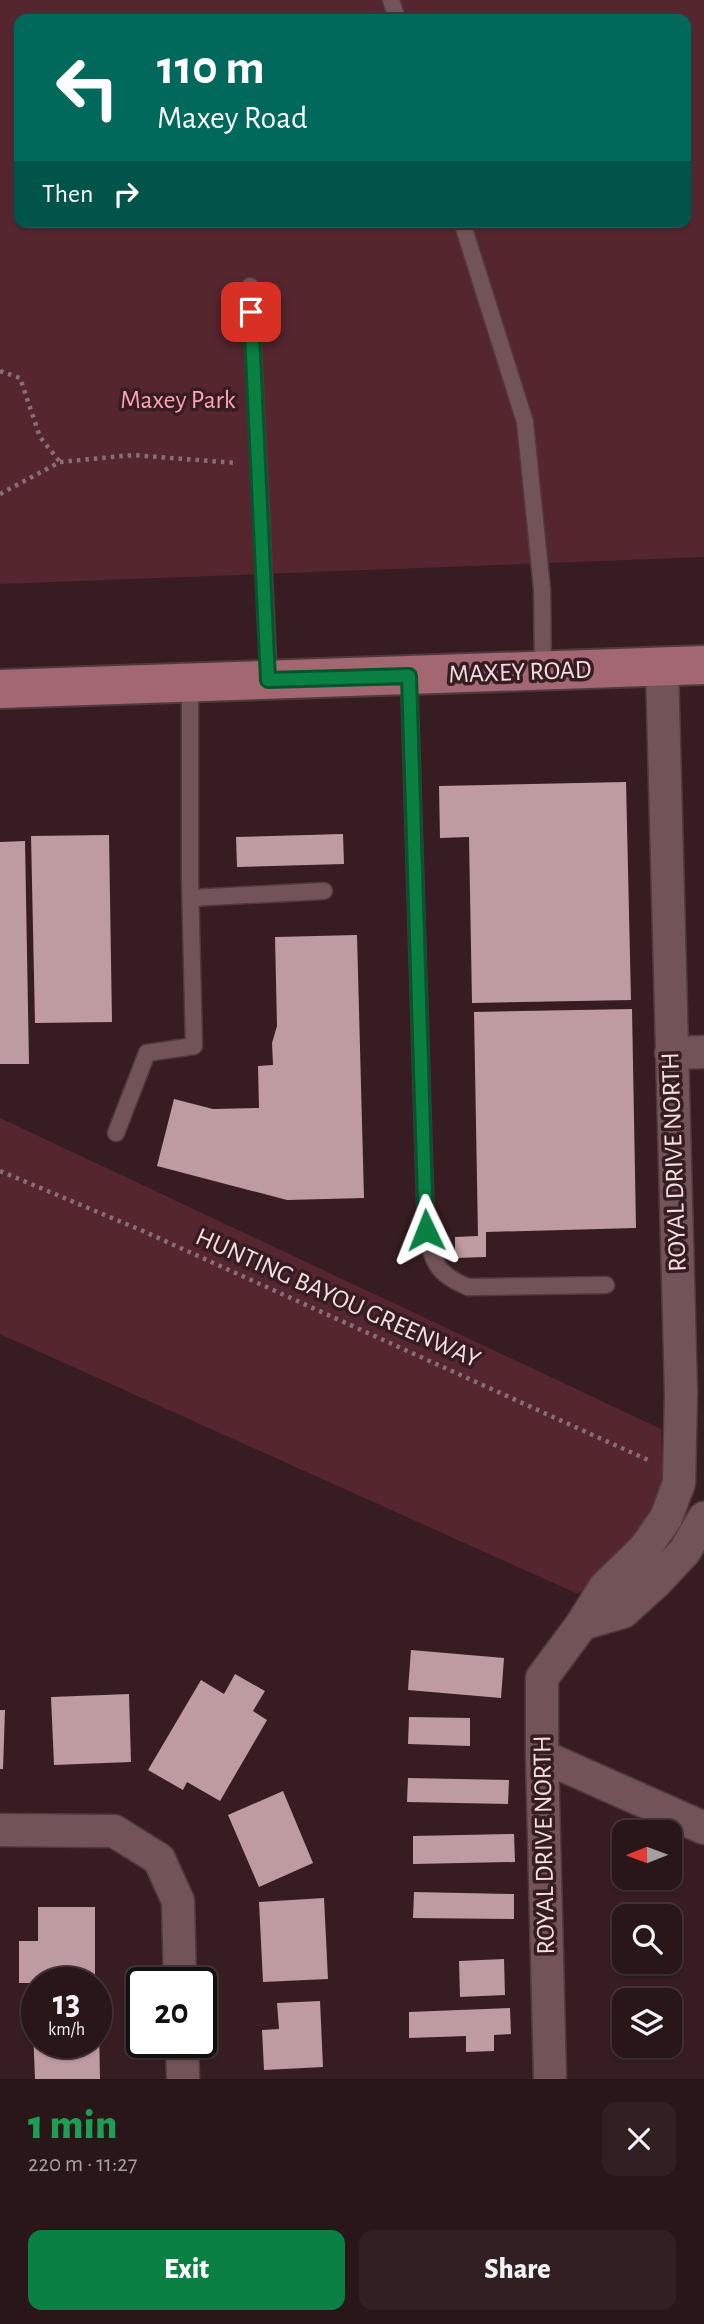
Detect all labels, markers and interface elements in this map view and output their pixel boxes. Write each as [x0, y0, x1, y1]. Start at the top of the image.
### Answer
icon: left [42, 42, 133, 133]
text: 110 m [157, 44, 265, 93]
text: Maxey Road [157, 102, 307, 134]
icon: right [107, 175, 145, 213]
text: Then [42, 181, 93, 207]
pin [221, 282, 281, 342]
icon: arrive [232, 293, 270, 331]
park label: Maxey Park [120, 387, 236, 413]
street label: MAXEY ROAD [448, 657, 592, 687]
street label: ROYAL DRIVE NORTH [657, 1052, 691, 1272]
position arrow [389, 1193, 463, 1267]
street label: HUNTING BAYOU GREENWAY [192, 1223, 484, 1373]
street label: ROYAL DRIVE NORTH [529, 1735, 559, 1955]
north arrow [612, 1820, 682, 1890]
map controls [612, 1820, 682, 2058]
button: search [612, 1904, 682, 1974]
speed limit sign: 20 [126, 1967, 217, 2058]
text: 13 [53, 1986, 80, 2021]
button: layers [612, 1988, 682, 2058]
text: km/h [48, 2021, 85, 2039]
button: close [602, 2102, 676, 2176]
text: 1 min [28, 2104, 117, 2146]
text: 220 m · 11:27 [28, 2153, 137, 2176]
button: Exit [28, 2230, 345, 2310]
button: Share [359, 2230, 676, 2310]

